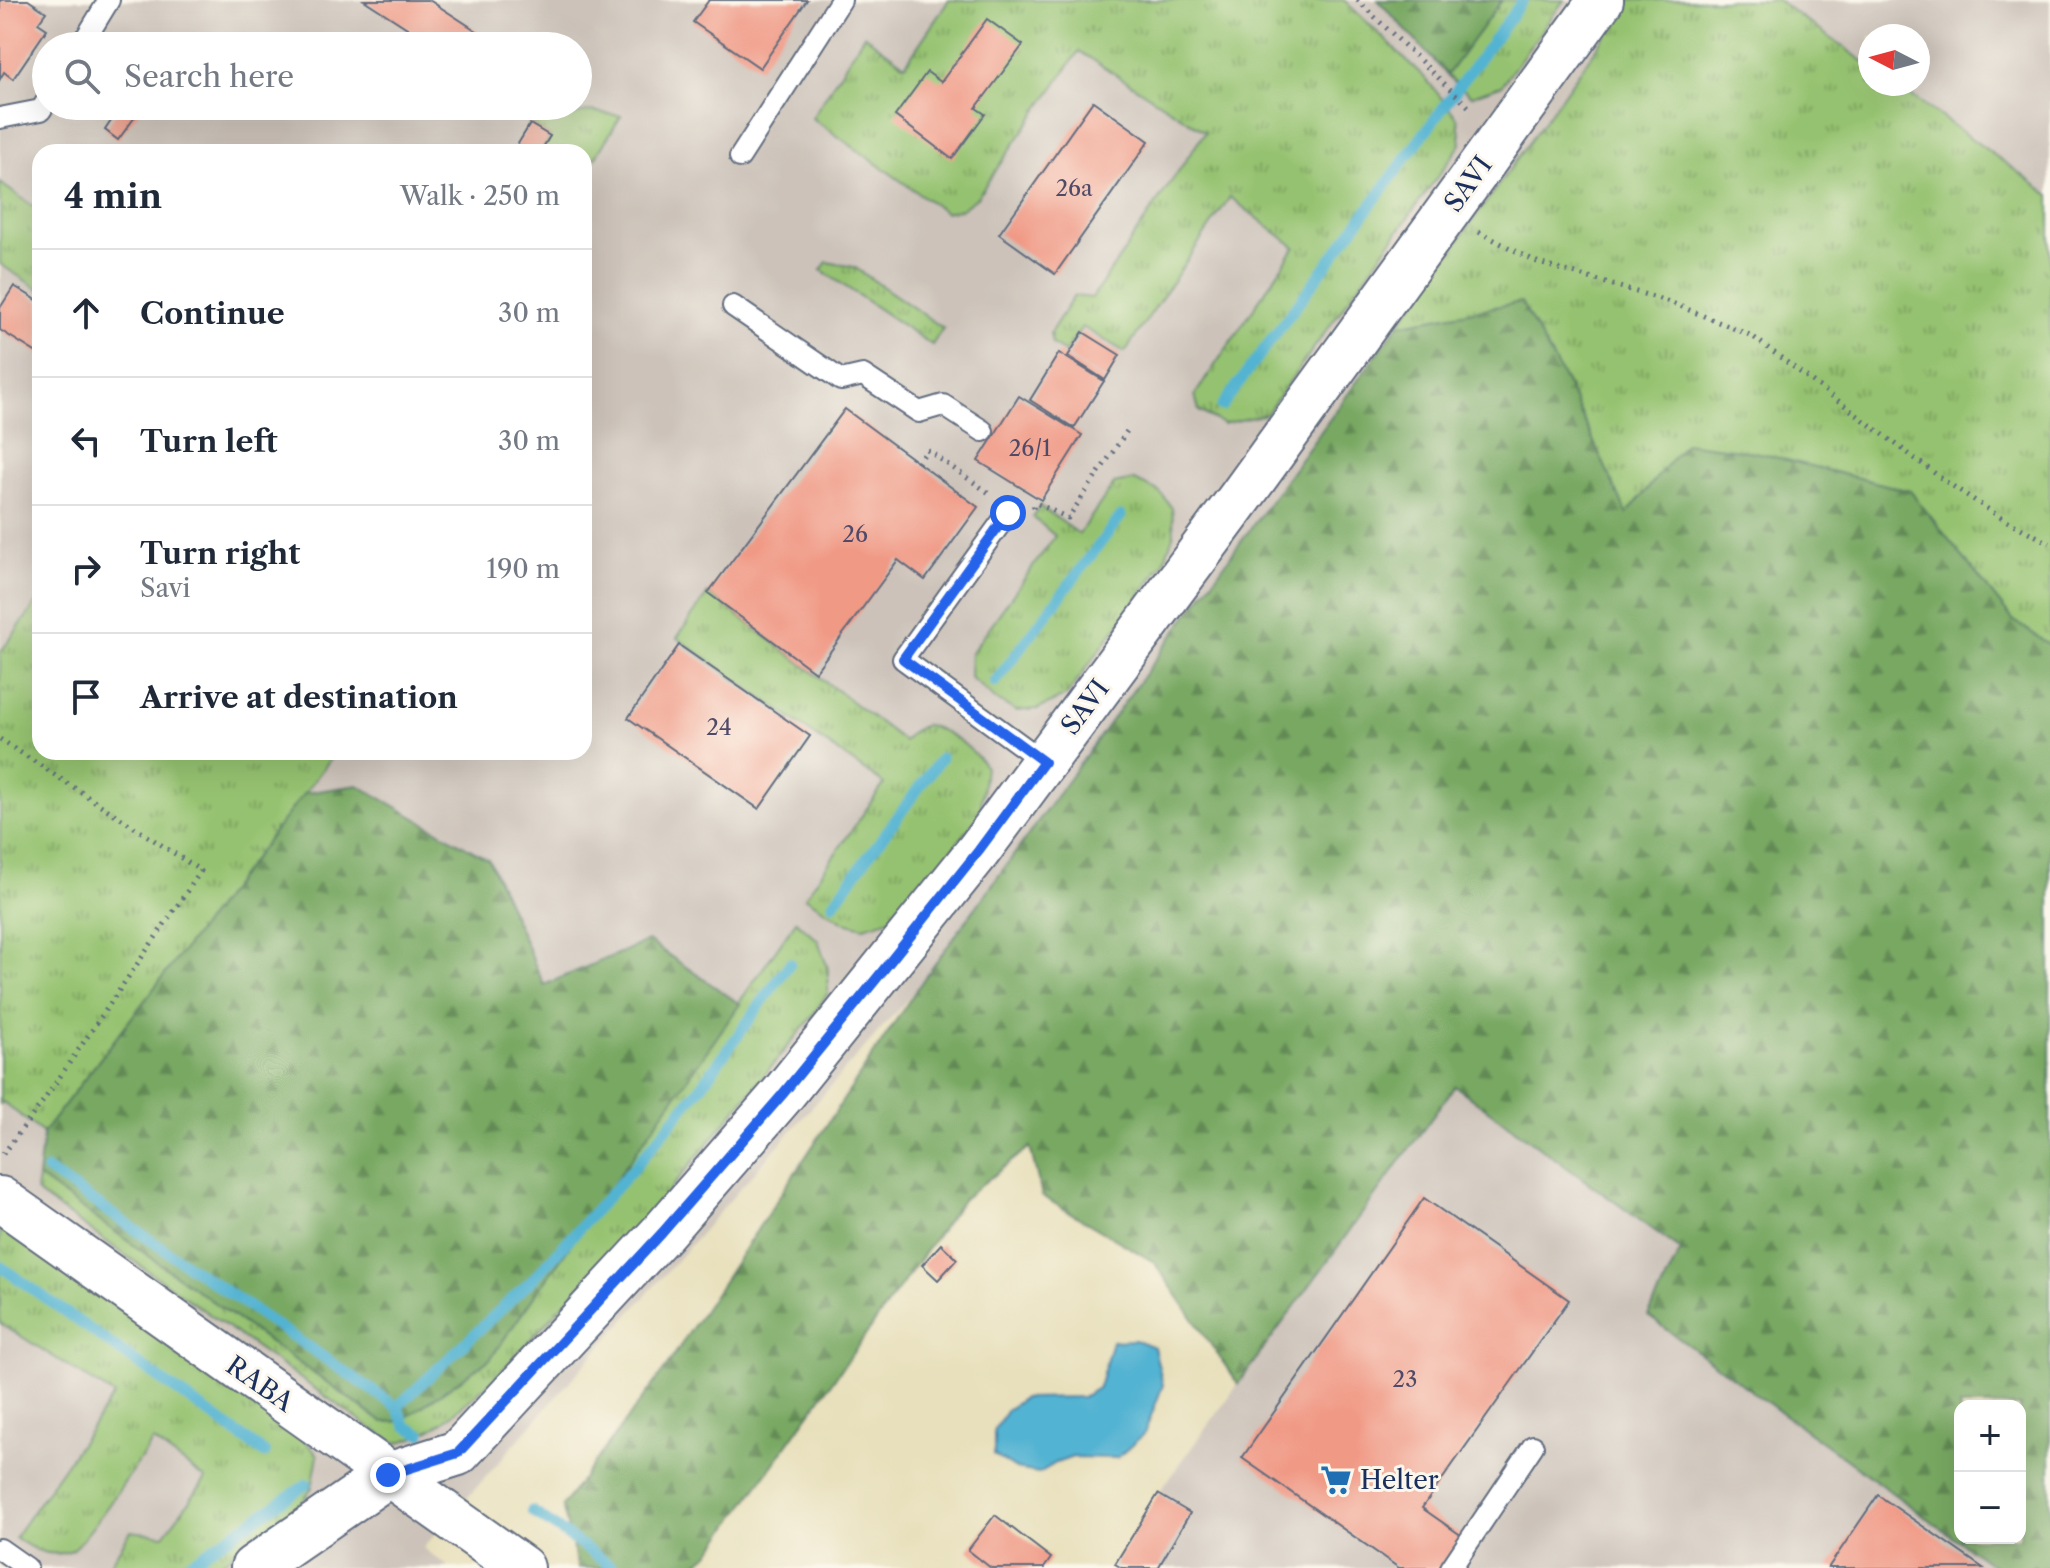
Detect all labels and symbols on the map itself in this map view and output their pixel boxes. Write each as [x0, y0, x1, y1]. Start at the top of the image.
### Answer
north arrow [1858, 24, 1930, 96]
street label: SAVI [1437, 150, 1499, 218]
house number: 26a [1055, 175, 1093, 202]
house number: 26/1 [1009, 435, 1051, 462]
route start [990, 495, 1026, 531]
house number: 26 [842, 521, 868, 548]
street label: SAVI [1054, 673, 1116, 741]
house number: 24 [706, 714, 732, 741]
street label: RABA [220, 1349, 301, 1419]
house number: 23 [1393, 1366, 1417, 1393]
route end [370, 1457, 406, 1493]
supermarket icon: Helter [1319, 1463, 1353, 1497]
place label: Helter [1360, 1464, 1439, 1496]

